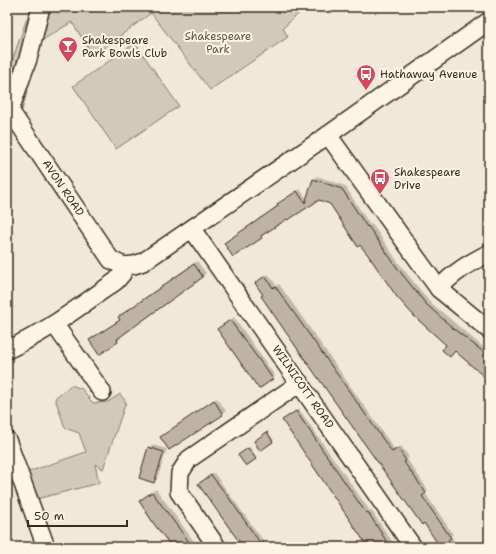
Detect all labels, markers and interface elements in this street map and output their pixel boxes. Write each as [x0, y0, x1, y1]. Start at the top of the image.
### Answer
park label: Shakespeare Park [185, 29, 251, 57]
place label: Shakespeare Park Bowls Club [82, 33, 167, 61]
bar icon: Shakespeare Park Bowls Club [57, 35, 79, 63]
bus stop icon: Hathaway Avenue [355, 63, 377, 91]
place label: Hathaway Avenue [380, 67, 477, 82]
street label: AVON ROAD [39, 157, 87, 219]
place label: Shakespeare Drive [394, 165, 461, 193]
bus stop icon: Shakespeare Drive [369, 167, 391, 195]
street label: WILNICOTT ROAD [269, 342, 337, 432]
scale bar [28, 502, 127, 528]
text: 50 m [34, 508, 64, 524]

